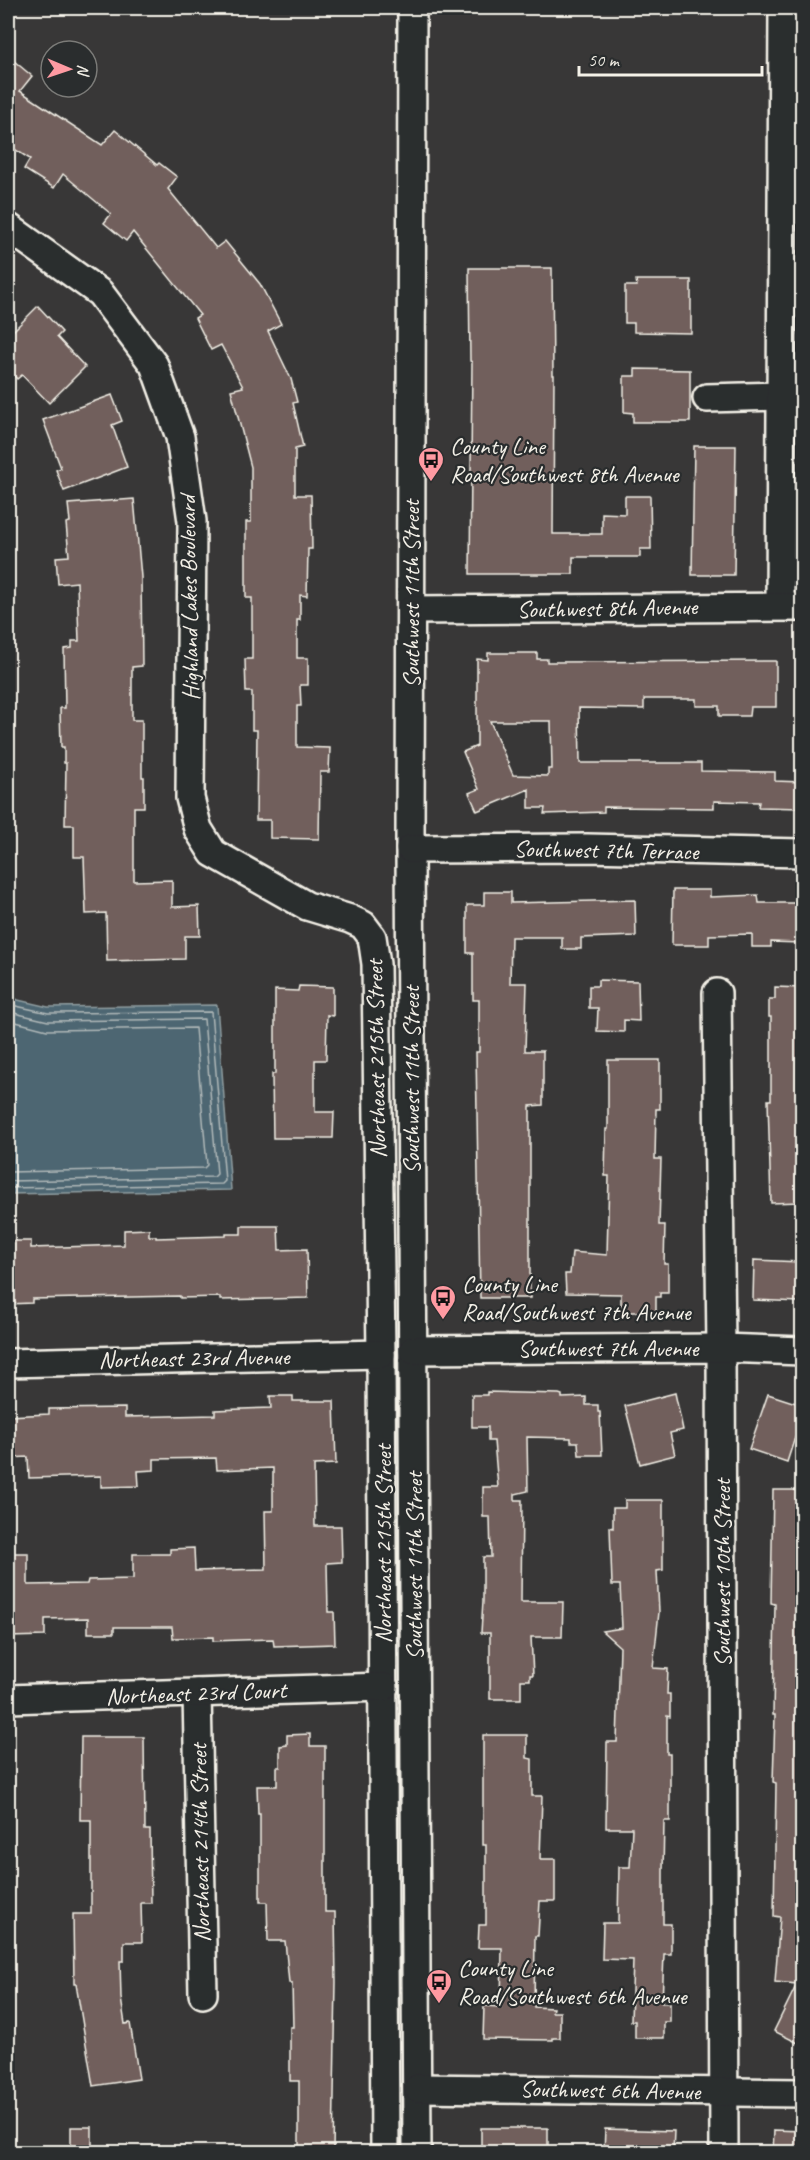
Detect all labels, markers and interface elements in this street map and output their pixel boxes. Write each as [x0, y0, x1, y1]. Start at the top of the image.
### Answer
north arrow [39, 39, 99, 99]
scale bar [579, 39, 762, 77]
text: 50 m [588, 49, 621, 71]
text: N [73, 64, 93, 78]
place label: County Line Road/Southwest 8th Avenue [450, 431, 681, 489]
bus stop icon: County Line Road/Southwest 8th Avenue [416, 445, 446, 483]
street label: Highland Lakes Boulevard [172, 492, 206, 701]
street label: Southwest 11th Street [396, 498, 426, 688]
street label: Southwest 8th Avenue [517, 591, 700, 625]
street label: Southwest 7th Terrace [513, 833, 701, 867]
street label: Northeast 215th Street [359, 957, 393, 1159]
street label: Southwest 11th Street [396, 984, 426, 1174]
place label: County Line Road/Southwest 7th Avenue [462, 1269, 693, 1327]
bus stop icon: County Line Road/Southwest 7th Avenue [428, 1283, 458, 1321]
street label: Southwest 7th Avenue [518, 1333, 700, 1363]
street label: Northeast 23rd Avenue [98, 1341, 292, 1375]
street label: Northeast 215th Street [368, 1443, 398, 1643]
street label: Southwest 11th Street [399, 1470, 429, 1660]
street label: Southwest 10th Street [707, 1477, 737, 1667]
street label: Northeast 23rd Court [105, 1675, 289, 1711]
street label: Northeast 214th Street [183, 1741, 217, 1943]
place label: County Line Road/Southwest 6th Avenue [458, 1953, 689, 2011]
bus stop icon: County Line Road/Southwest 6th Avenue [424, 1967, 454, 2005]
street label: Southwest 6th Avenue [520, 2073, 703, 2107]

